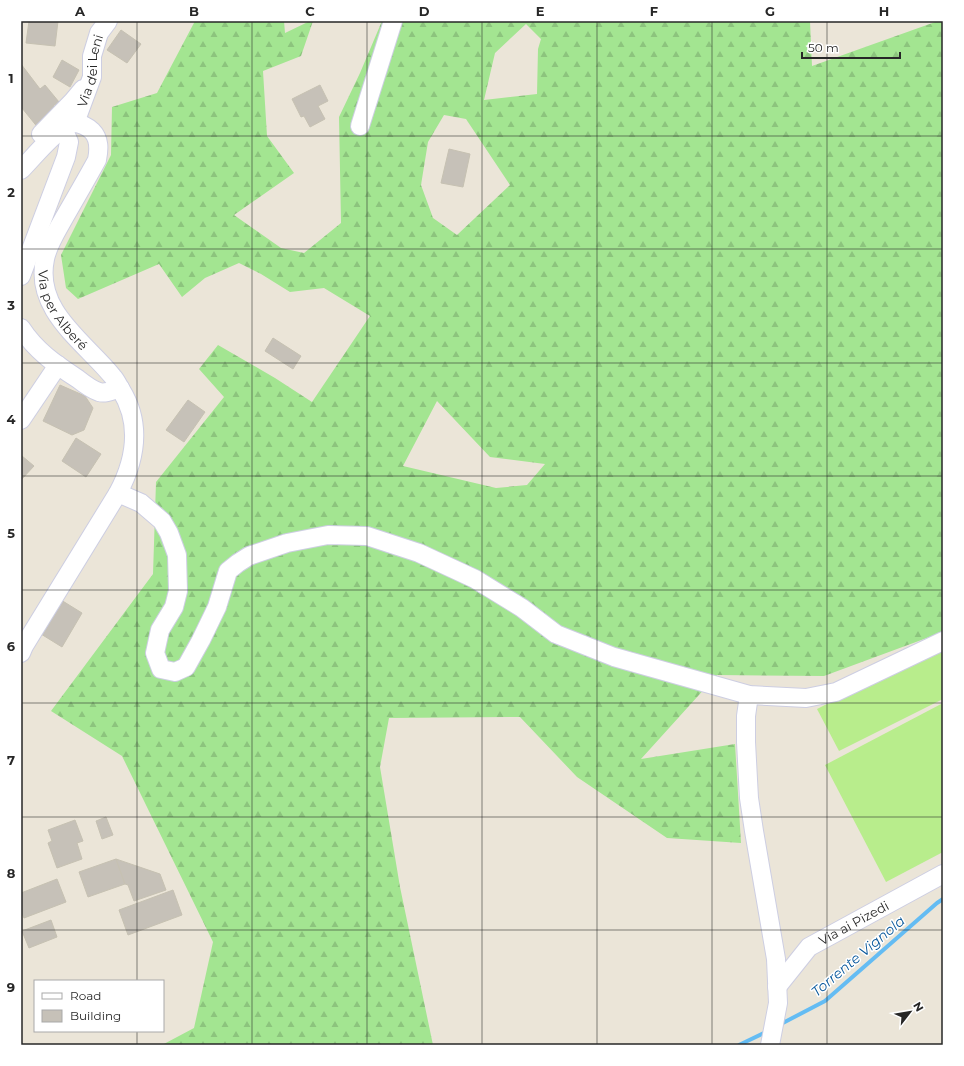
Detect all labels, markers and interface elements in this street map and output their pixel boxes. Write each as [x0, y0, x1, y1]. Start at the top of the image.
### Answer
text: A [74, 3, 86, 19]
text: B [189, 3, 199, 19]
text: C [305, 3, 315, 19]
text: D [419, 3, 430, 19]
text: E [536, 3, 545, 19]
text: F [650, 3, 658, 19]
text: G [765, 3, 775, 19]
text: H [879, 3, 889, 19]
street label: Via dei Leni [74, 32, 106, 109]
scale bar [802, 34, 900, 60]
text: 50 m [808, 40, 839, 55]
text: 1 [8, 70, 14, 86]
text: 2 [7, 184, 15, 200]
street label: Via per Alberé [35, 270, 91, 353]
text: 3 [6, 297, 15, 313]
text: 4 [7, 411, 16, 427]
text: 5 [7, 525, 15, 541]
text: 6 [7, 638, 16, 654]
text: 7 [7, 752, 15, 768]
text: 8 [7, 865, 16, 881]
street label: Via ai Pizedi [816, 897, 891, 948]
water label: Torrente Vignola [807, 912, 909, 1000]
text: 9 [7, 979, 15, 995]
legend [34, 980, 164, 1032]
text: Road [70, 988, 101, 1003]
north arrow [890, 992, 930, 1032]
text: N [910, 999, 927, 1014]
text: Building [70, 1008, 121, 1023]

